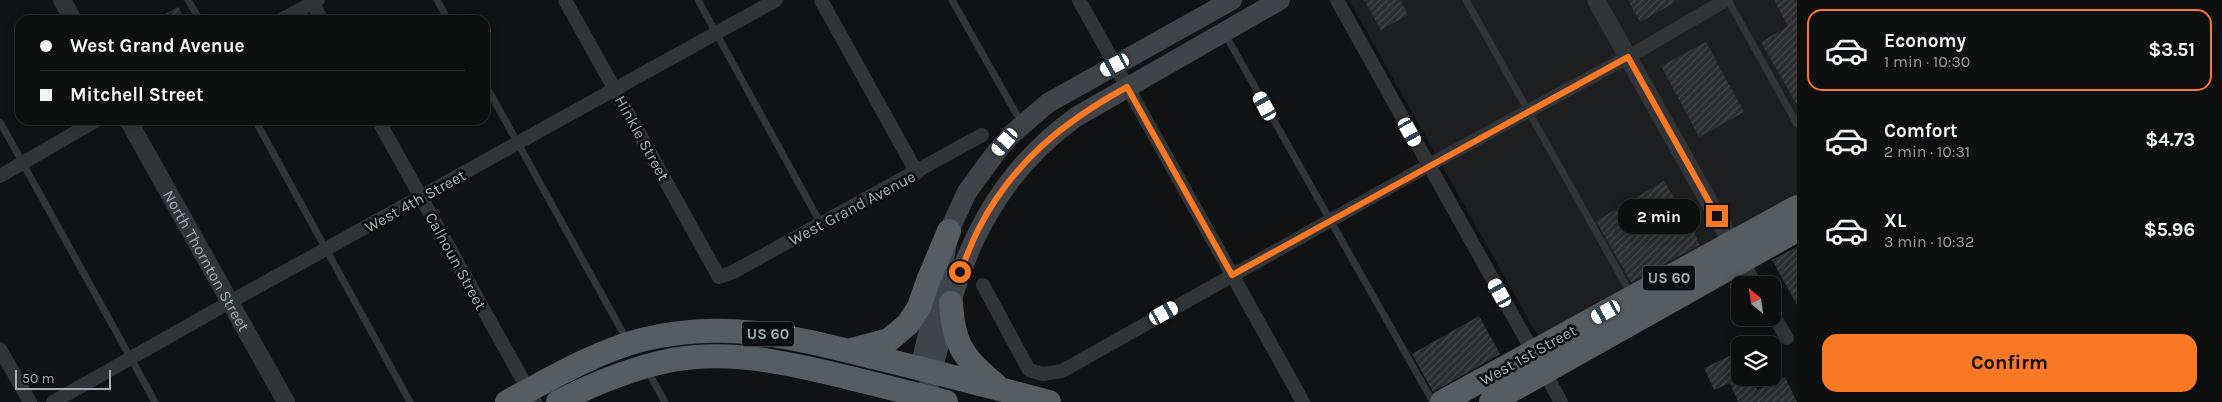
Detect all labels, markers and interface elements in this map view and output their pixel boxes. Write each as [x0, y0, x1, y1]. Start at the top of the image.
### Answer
icon: car [1824, 28, 1869, 73]
text: Economy [1884, 30, 1966, 52]
text: West Grand Avenue [70, 35, 245, 57]
text: $3.51 [2148, 39, 2195, 61]
car [1098, 51, 1131, 79]
text: 1 min · 10:30 [1884, 52, 1970, 71]
text: Mitchell Street [70, 84, 203, 106]
car [1251, 89, 1278, 123]
street label: Hinkle Street [611, 92, 673, 184]
car [1396, 115, 1423, 149]
icon: car [1824, 118, 1869, 163]
text: Comfort [1884, 120, 1958, 142]
car [989, 126, 1020, 158]
text: $4.73 [2145, 129, 2195, 151]
text: 2 min · 10:31 [1884, 142, 1970, 161]
street label: West 4th Street [361, 165, 469, 237]
street label: West Grand Avenue [785, 167, 919, 249]
street label: North Thornton Street [160, 186, 254, 334]
callout: 2 min [1617, 198, 1700, 234]
route end [1706, 205, 1728, 227]
text: 2 min [1637, 207, 1681, 226]
icon: car [1824, 208, 1869, 253]
street label: Calhoun Street [421, 209, 491, 313]
text: XL [1884, 210, 1906, 232]
text: $5.96 [2144, 219, 2195, 241]
text: 3 min · 10:32 [1884, 232, 1974, 251]
route start [949, 261, 971, 283]
road number: US 60 [1643, 266, 1695, 290]
car [1486, 276, 1513, 310]
north arrow [1731, 276, 1781, 326]
map controls [1731, 276, 1781, 386]
car [1589, 298, 1622, 326]
car [1147, 299, 1180, 327]
street label: West 1st Street [1476, 321, 1580, 389]
road number: US 60 [742, 322, 794, 346]
button: Confirm [1822, 334, 2197, 392]
button: layers [1731, 336, 1781, 386]
scale bar [15, 367, 111, 390]
text: 50 m [22, 370, 55, 387]

